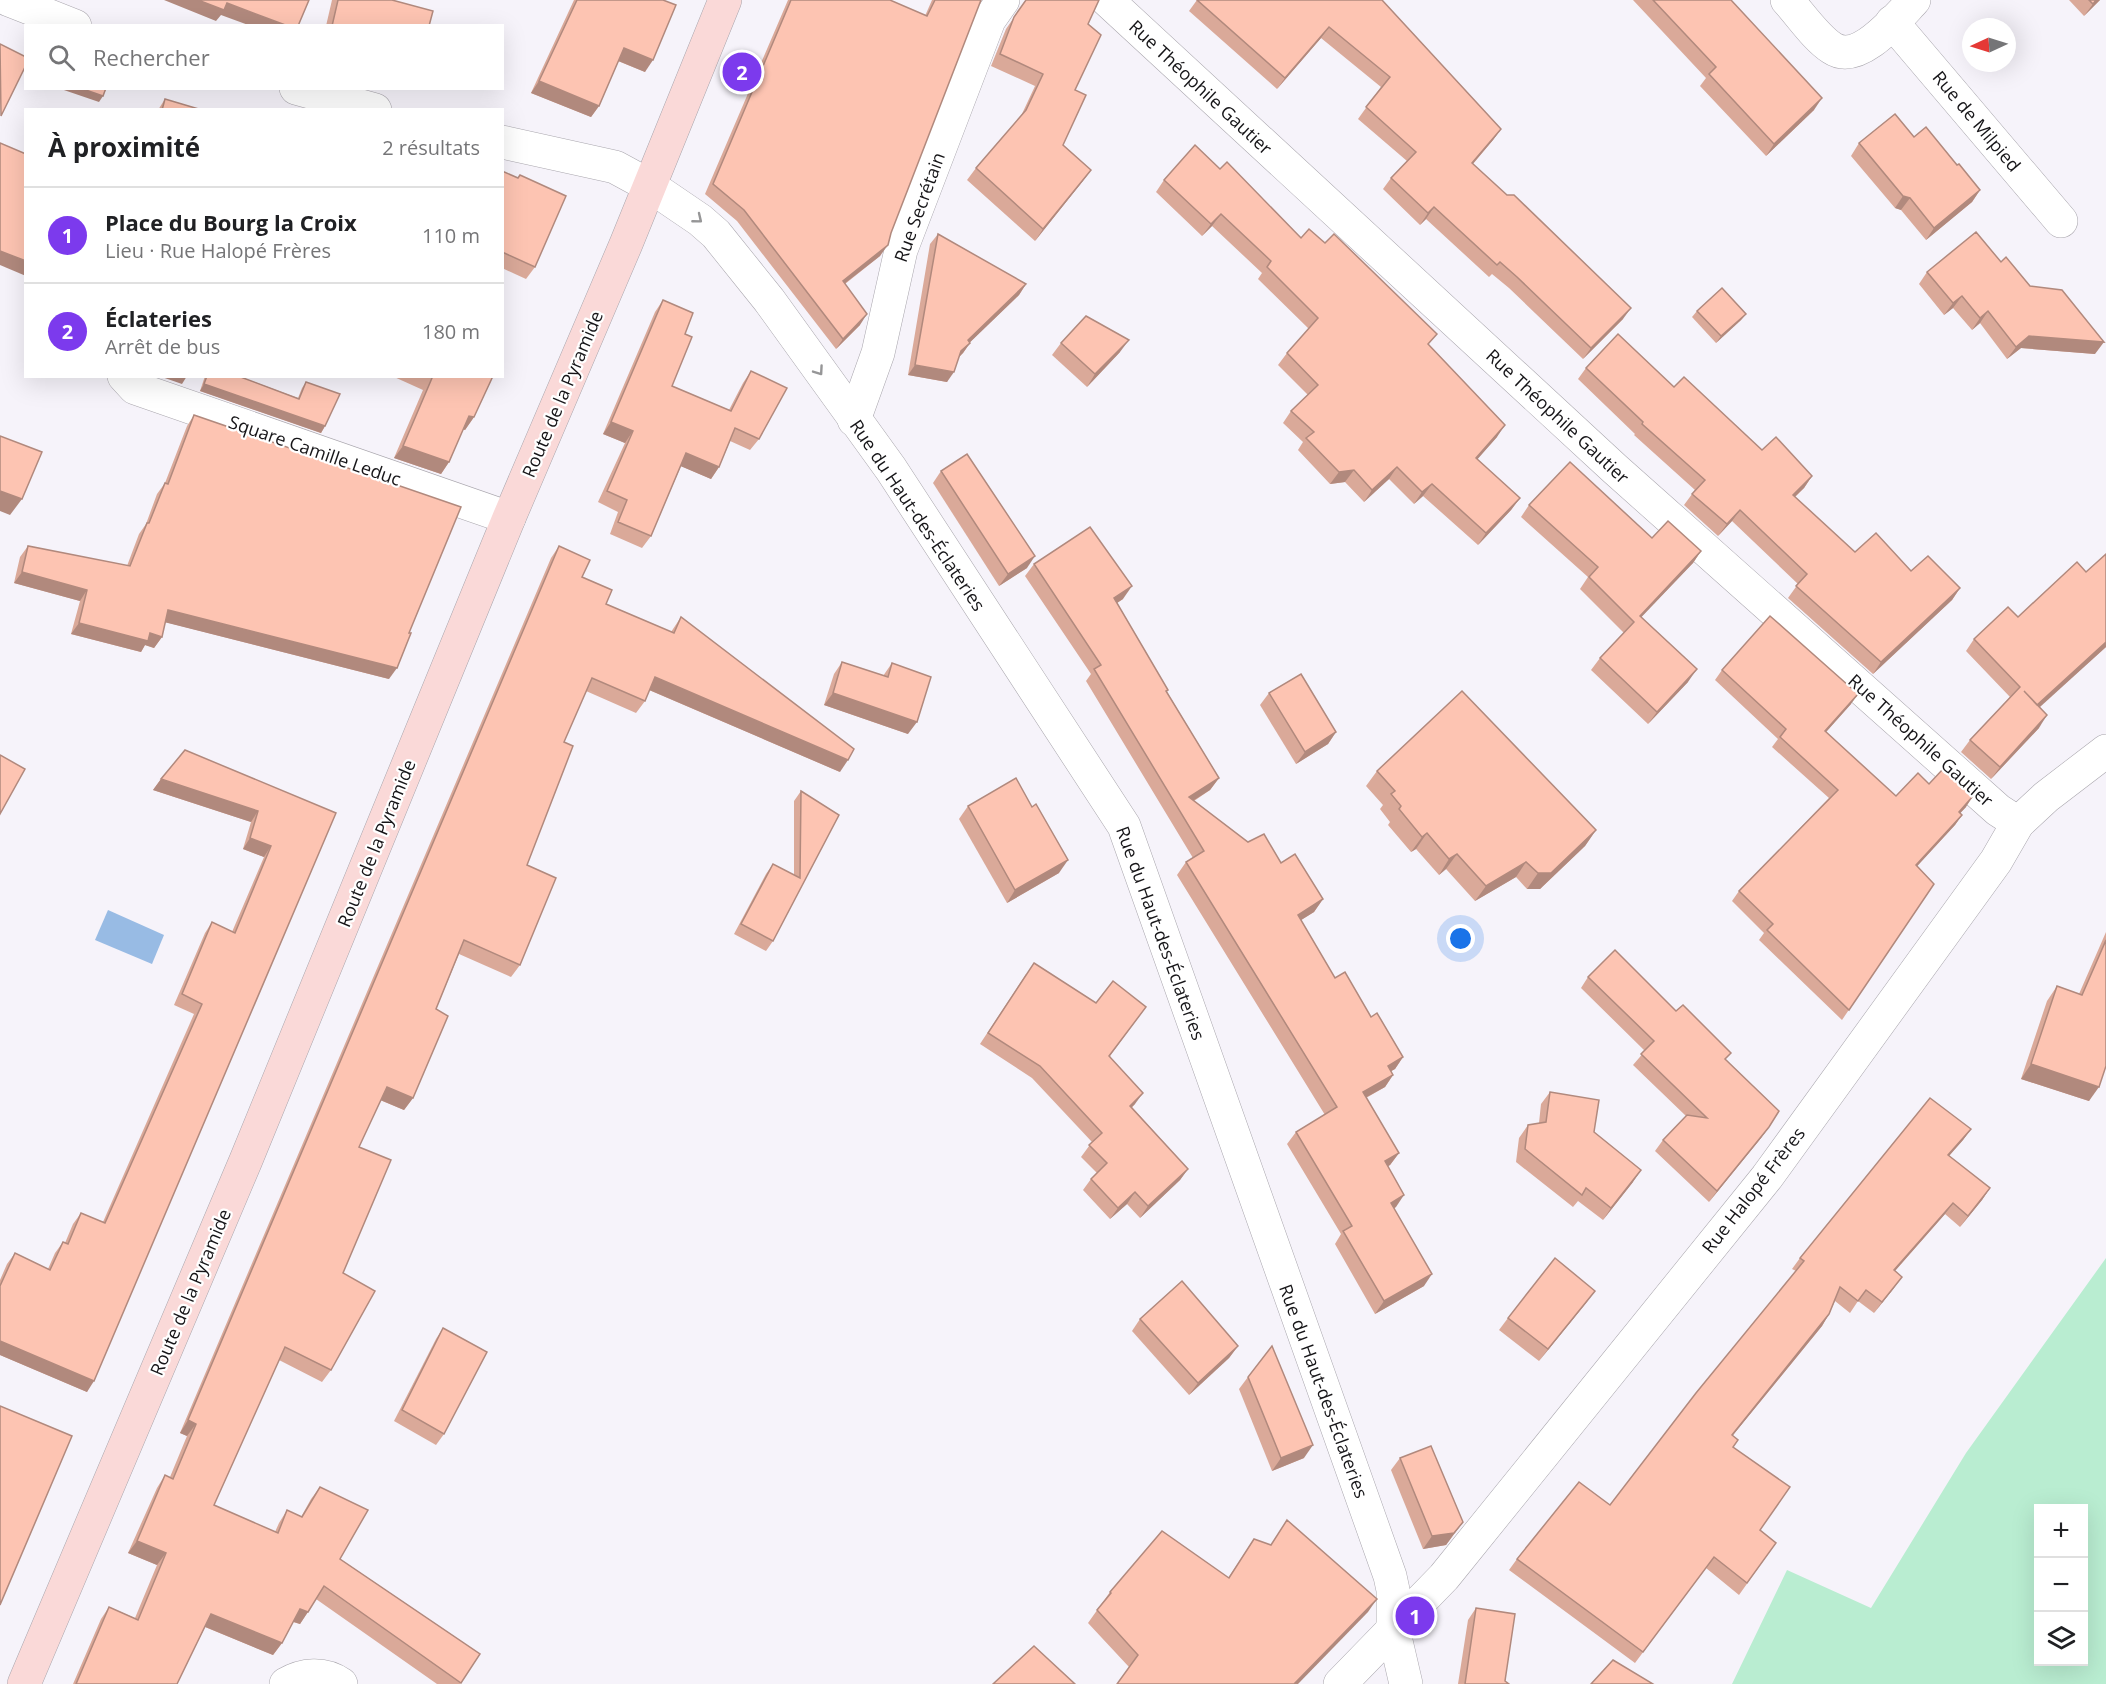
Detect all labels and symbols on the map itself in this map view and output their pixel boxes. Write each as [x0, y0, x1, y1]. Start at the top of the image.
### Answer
street label: Rue Théophile Gautier [1124, 14, 1278, 160]
north arrow [1962, 18, 2016, 72]
pin: 2 [722, 50, 762, 94]
street label: Rue de Milpied [1928, 66, 2026, 176]
street label: Rue Secrétain [888, 149, 950, 265]
one-way arrow [691, 212, 702, 223]
street label: Route de la Pyramide [516, 307, 608, 481]
street label: Rue Théophile Gautier [1481, 343, 1635, 489]
one-way arrow [812, 364, 823, 375]
street label: Square Camille Leduc [226, 409, 405, 491]
street label: Rue du Haut-des-Éclateries [845, 415, 991, 615]
street label: Rue Théophile Gautier [1843, 668, 1999, 812]
street label: Route de la Pyramide [331, 756, 421, 930]
street label: Rue du Haut-des-Éclateries [1111, 823, 1211, 1043]
your location [1446, 924, 1475, 953]
street label: Rue Halopé Frères [1696, 1122, 1810, 1258]
street label: Route de la Pyramide [144, 1205, 236, 1379]
street label: Rue du Haut-des-Éclateries [1274, 1281, 1374, 1501]
pin: 1 [1396, 1594, 1434, 1638]

